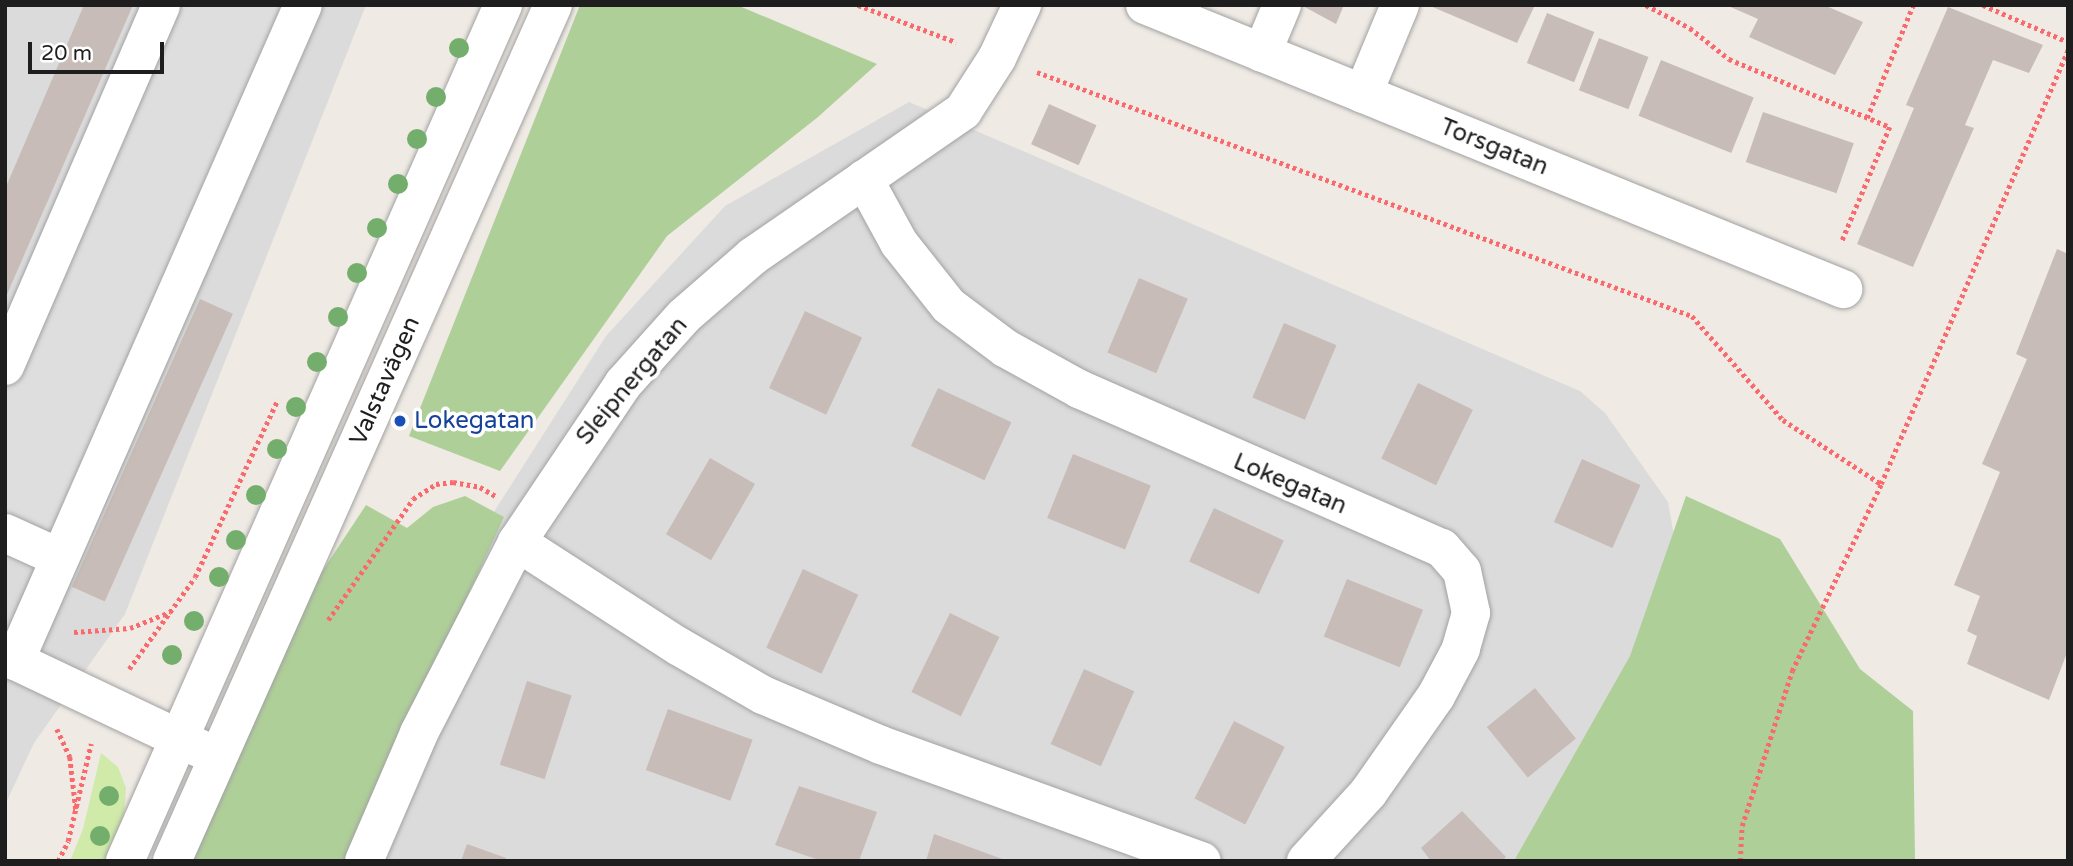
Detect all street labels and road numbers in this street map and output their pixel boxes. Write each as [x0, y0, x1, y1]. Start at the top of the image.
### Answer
street label: Torsgatan [1436, 112, 1552, 182]
street label: Sleipnergatan [570, 311, 694, 451]
street label: Valstavägen [344, 312, 426, 450]
street label: Lokegatan [1229, 447, 1351, 521]

